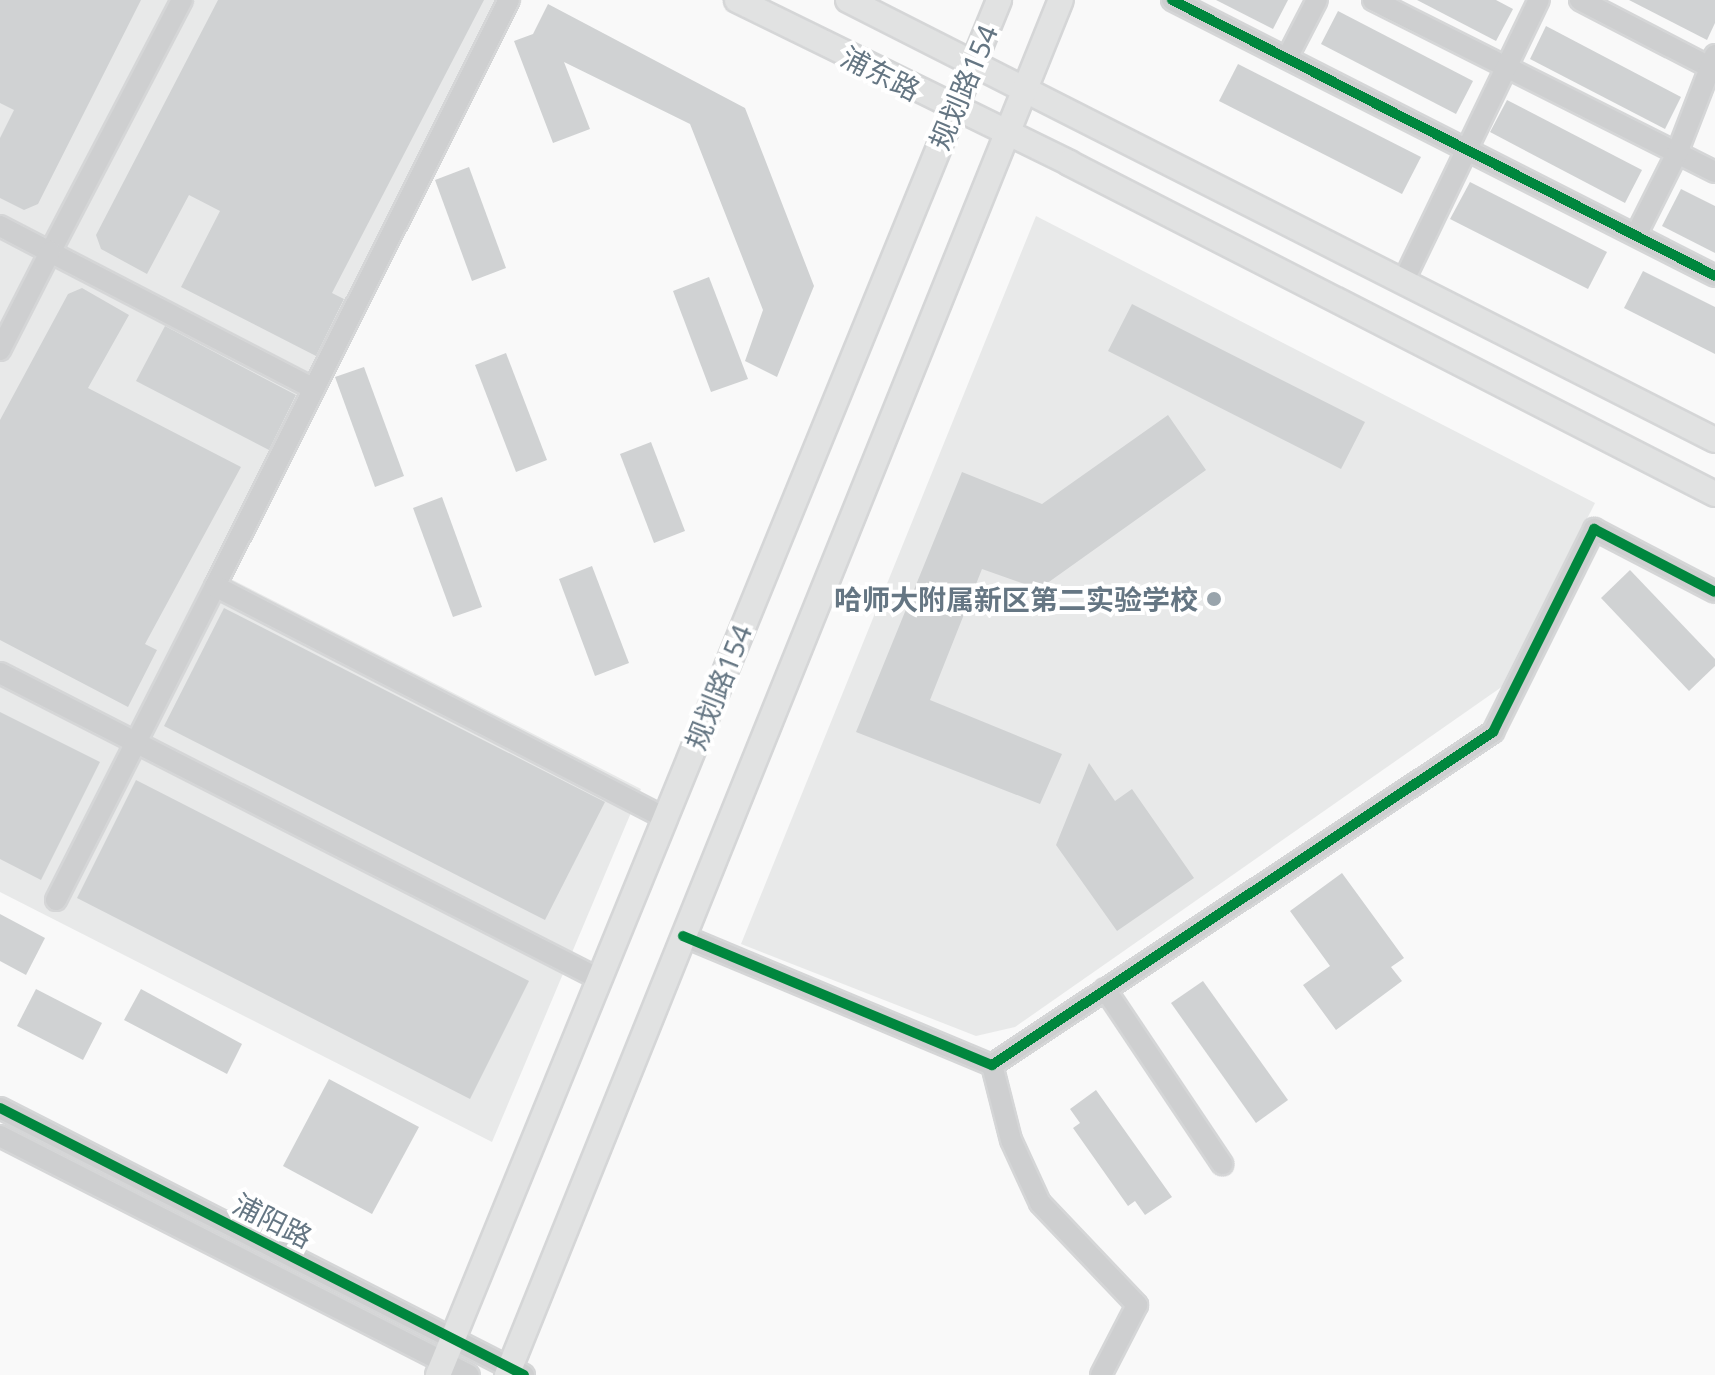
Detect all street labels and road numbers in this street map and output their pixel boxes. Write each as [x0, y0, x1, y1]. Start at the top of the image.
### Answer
street label: 规划路154 [922, 20, 1004, 154]
street label: 浦东路 [836, 39, 926, 107]
street label: 规划路154 [678, 619, 758, 755]
street label: 浦阳路 [228, 1186, 318, 1254]

